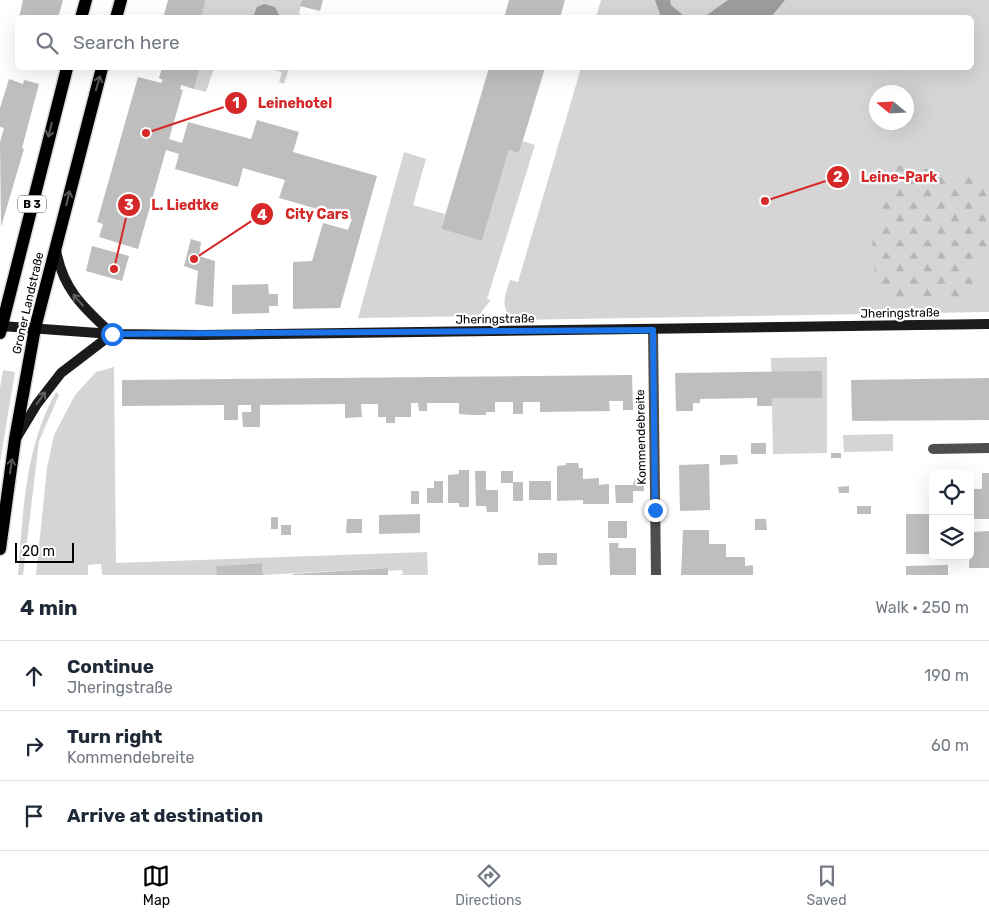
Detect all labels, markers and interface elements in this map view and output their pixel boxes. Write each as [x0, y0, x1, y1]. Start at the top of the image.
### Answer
search box [15, 15, 974, 70]
icon: search [33, 29, 61, 57]
text: Search here [73, 31, 180, 54]
one-way arrow [94, 76, 103, 92]
north arrow [869, 85, 914, 130]
callout: Leinehotel [223, 89, 343, 118]
text: 1 [232, 94, 240, 112]
text: Leinehotel [258, 95, 332, 112]
one-way arrow [45, 122, 55, 138]
callout: Leine-Park [825, 163, 947, 192]
text: 2 [833, 168, 843, 186]
text: Leine-Park [861, 169, 938, 186]
one-way arrow [63, 190, 73, 206]
callout: L. Liedtke [116, 190, 229, 219]
road number: B 3 [18, 195, 46, 212]
text: 3 [124, 196, 134, 214]
text: L. Liedtke [151, 197, 219, 214]
callout: City Cars [250, 200, 359, 229]
text: 4 [257, 206, 267, 224]
text: City Cars [285, 206, 349, 223]
street label: Groner Landstraße [9, 250, 47, 355]
one-way arrow [72, 293, 84, 306]
street label: Jheringstraße [860, 305, 940, 321]
street label: Jheringstraße [455, 311, 535, 327]
route start [101, 323, 124, 346]
street label: Kommendebreite [633, 389, 649, 485]
one-way arrow [36, 391, 46, 405]
one-way arrow [7, 458, 17, 474]
map controls [929, 470, 974, 560]
button: locate [929, 470, 974, 515]
route end [644, 499, 667, 522]
button: layers [929, 515, 974, 560]
scale bar [15, 540, 74, 563]
text: 20 m [22, 543, 55, 560]
text: 4 min [20, 595, 78, 620]
text: Walk · 250 m [875, 598, 969, 617]
text: Continue [67, 655, 154, 678]
icon: ahead [20, 662, 48, 690]
text: 190 m [924, 666, 969, 685]
text: Jheringstraße [67, 678, 173, 697]
text: Turn right [67, 725, 162, 748]
icon: right [20, 732, 48, 760]
text: 60 m [931, 736, 969, 755]
text: Kommendebreite [67, 748, 194, 767]
icon: arrive [20, 802, 48, 830]
text: Arrive at destination [67, 804, 263, 827]
tab: Map [142, 862, 170, 909]
tab: Directions [455, 862, 522, 909]
tab: Saved [807, 862, 847, 909]

